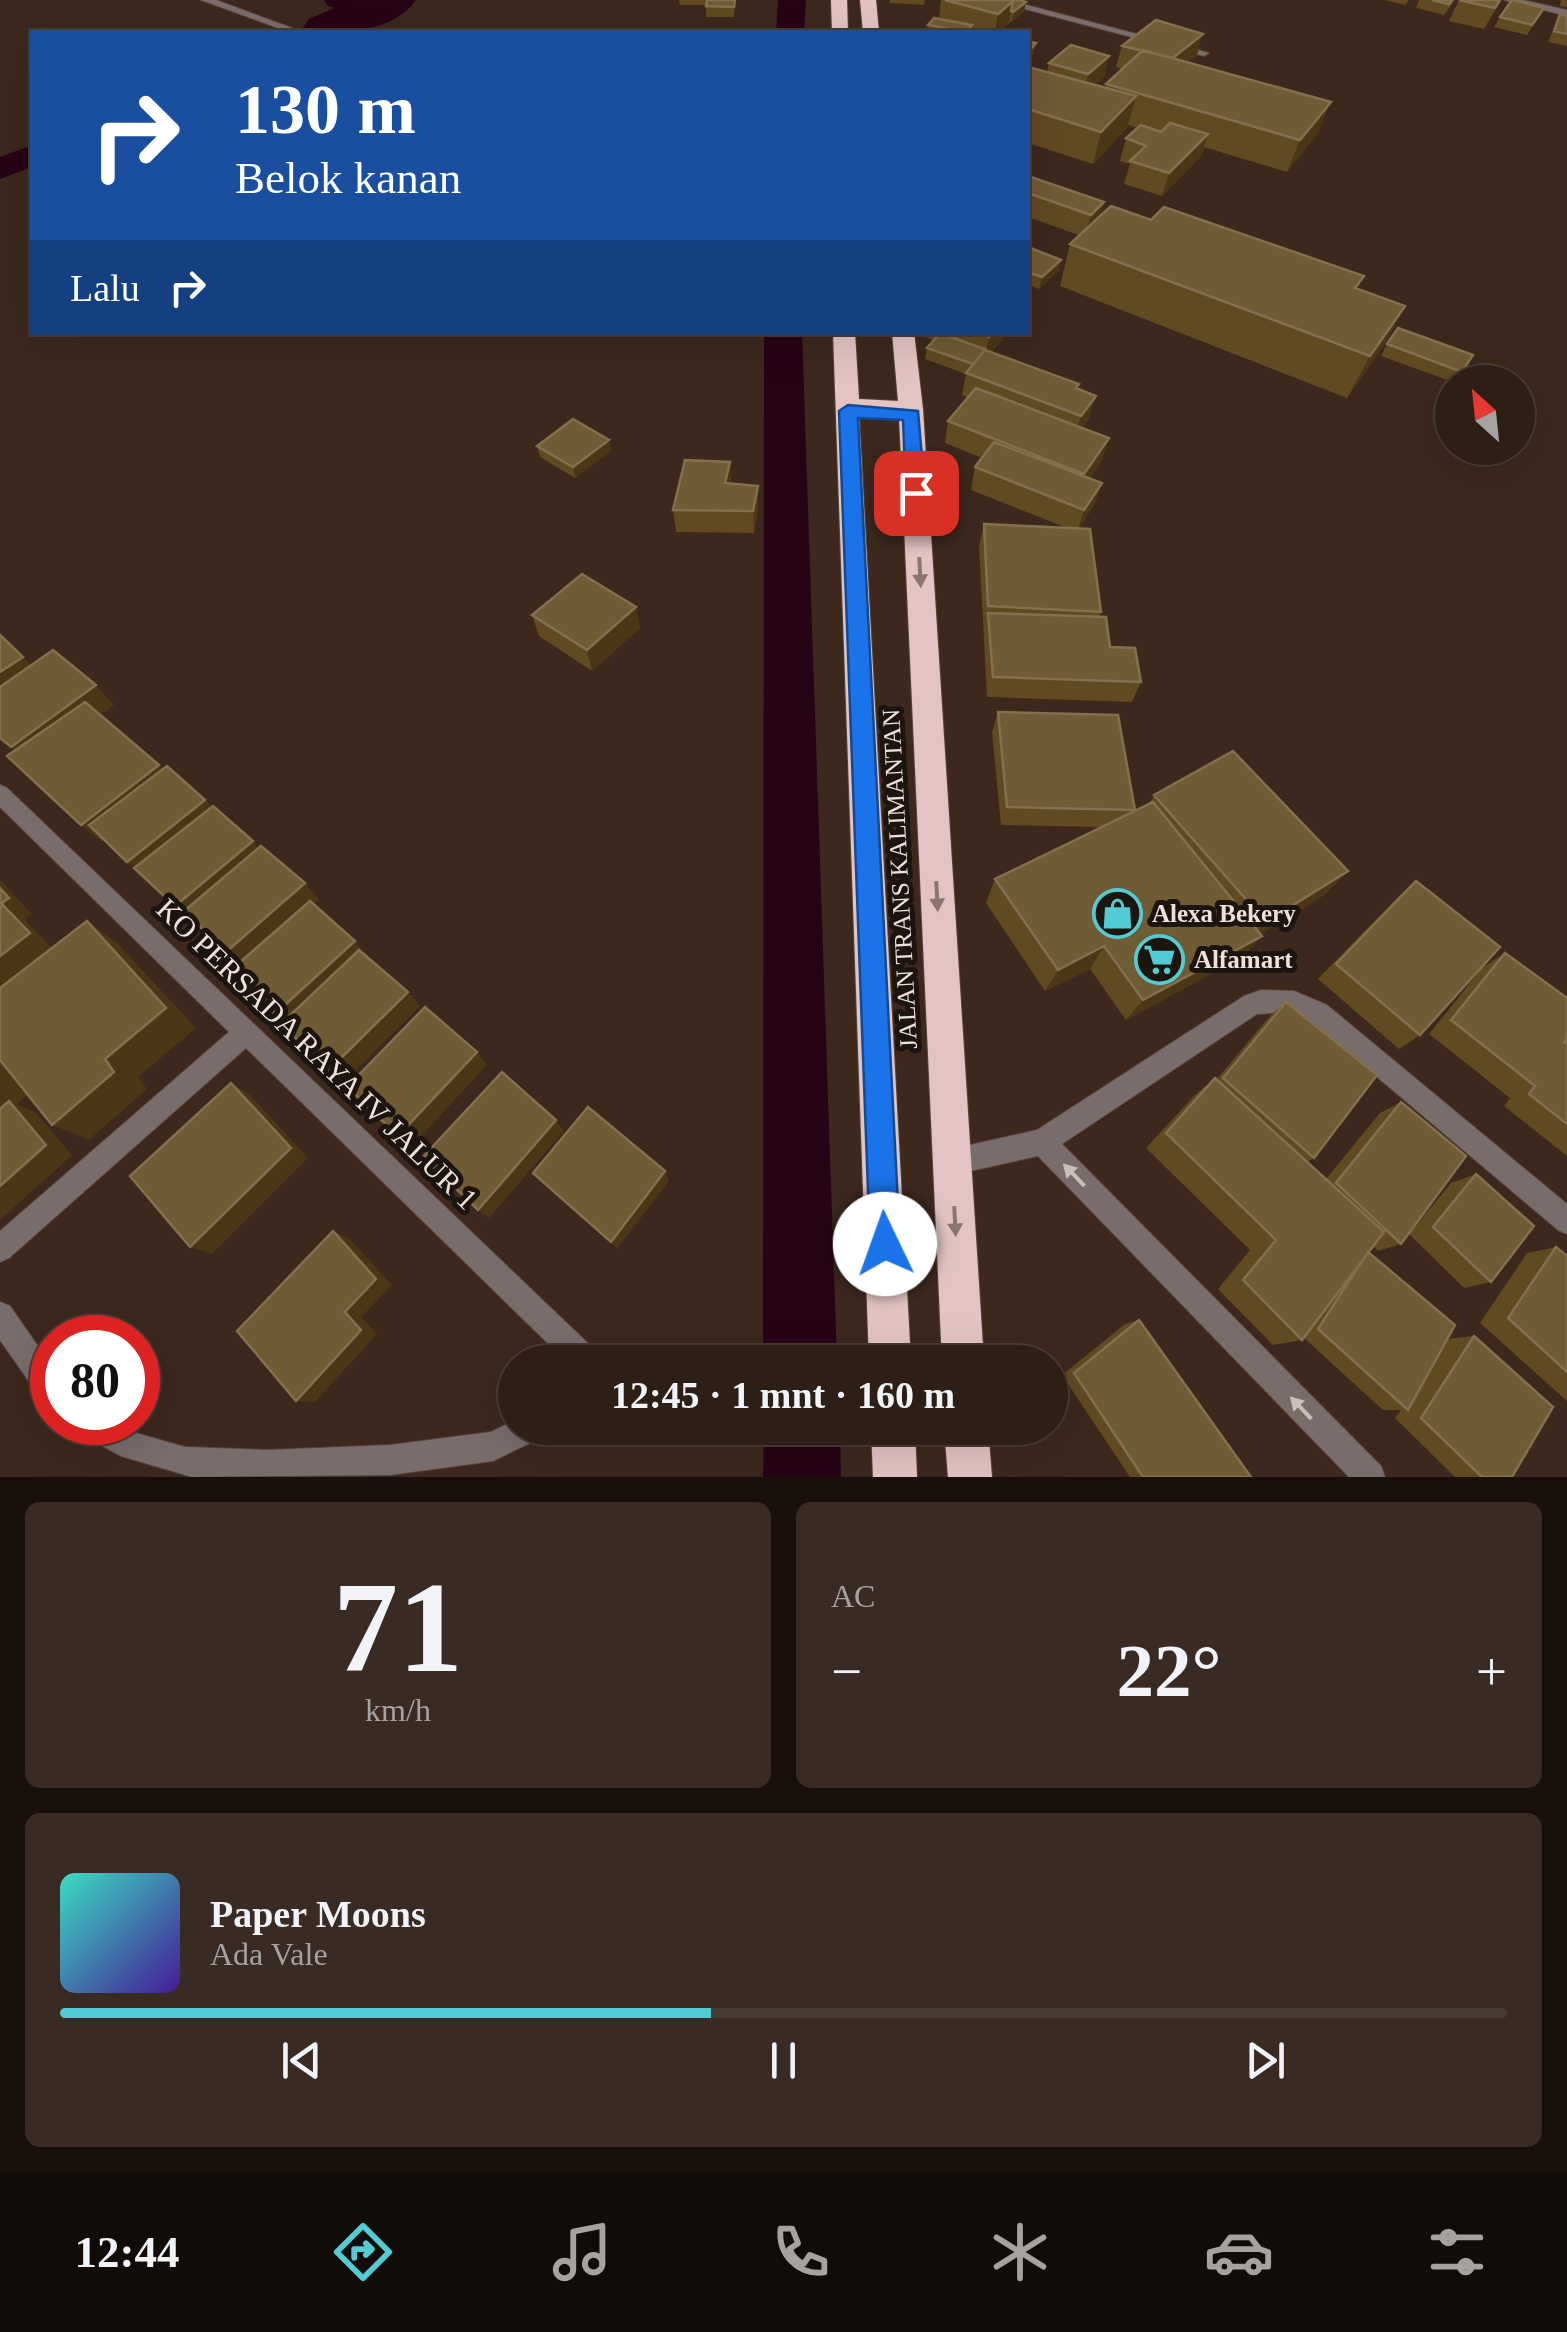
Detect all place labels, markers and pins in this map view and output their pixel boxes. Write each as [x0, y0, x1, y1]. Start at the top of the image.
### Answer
pin [874, 451, 959, 536]
shop icon: Alexa Bekery [1091, 887, 1143, 939]
place label: Alexa Bekery [1152, 900, 1296, 927]
supermarket icon: Alfamart [1133, 933, 1185, 985]
place label: Alfamart [1194, 946, 1293, 973]

